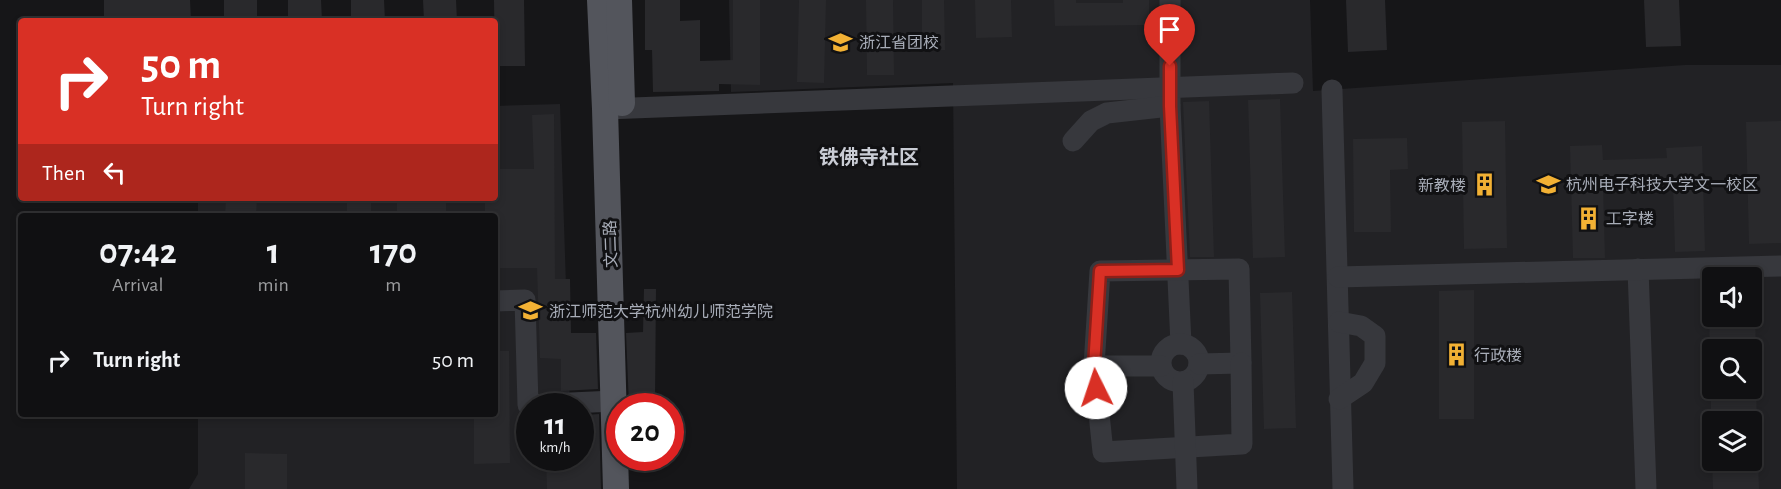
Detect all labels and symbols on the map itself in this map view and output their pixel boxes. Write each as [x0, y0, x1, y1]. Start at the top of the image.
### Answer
pin [1144, 4, 1195, 66]
school or university icon: 浙江省团校 [828, 29, 854, 55]
place label: 浙江省团校 [859, 34, 939, 51]
district label: 铁佛寺社区 [819, 146, 919, 168]
school or university icon: 杭州电子科技大学文一校区 [1535, 171, 1561, 197]
building icon: 新教楼 [1471, 172, 1497, 198]
place label: 杭州电子科技大学文一校区 [1566, 176, 1758, 193]
place label: 新教楼 [1418, 177, 1466, 194]
building icon: 工字楼 [1575, 205, 1601, 231]
place label: 工字楼 [1606, 210, 1654, 227]
street label: 文二路 [601, 220, 620, 268]
school or university icon: 浙江师范大学杭州幼儿师范学院 [518, 298, 544, 324]
place label: 浙江师范大学杭州幼儿师范学院 [549, 303, 773, 320]
building icon: 行政楼 [1443, 342, 1469, 368]
place label: 行政楼 [1474, 347, 1522, 364]
position arrow [1064, 356, 1128, 420]
speed limit sign: 20 [606, 393, 684, 471]

